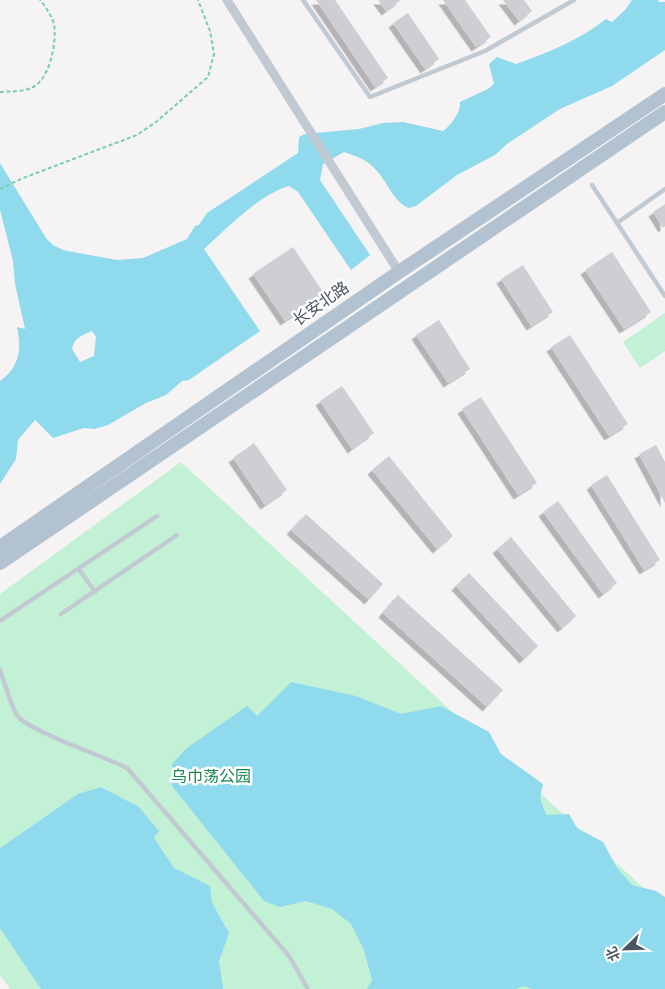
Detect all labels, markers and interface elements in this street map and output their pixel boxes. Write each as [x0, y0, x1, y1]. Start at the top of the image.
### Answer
street label: 长安北路 [289, 277, 353, 331]
park label: 乌巾荡公园 [171, 767, 251, 787]
north arrow [600, 924, 650, 974]
text: 北 [603, 944, 624, 964]

